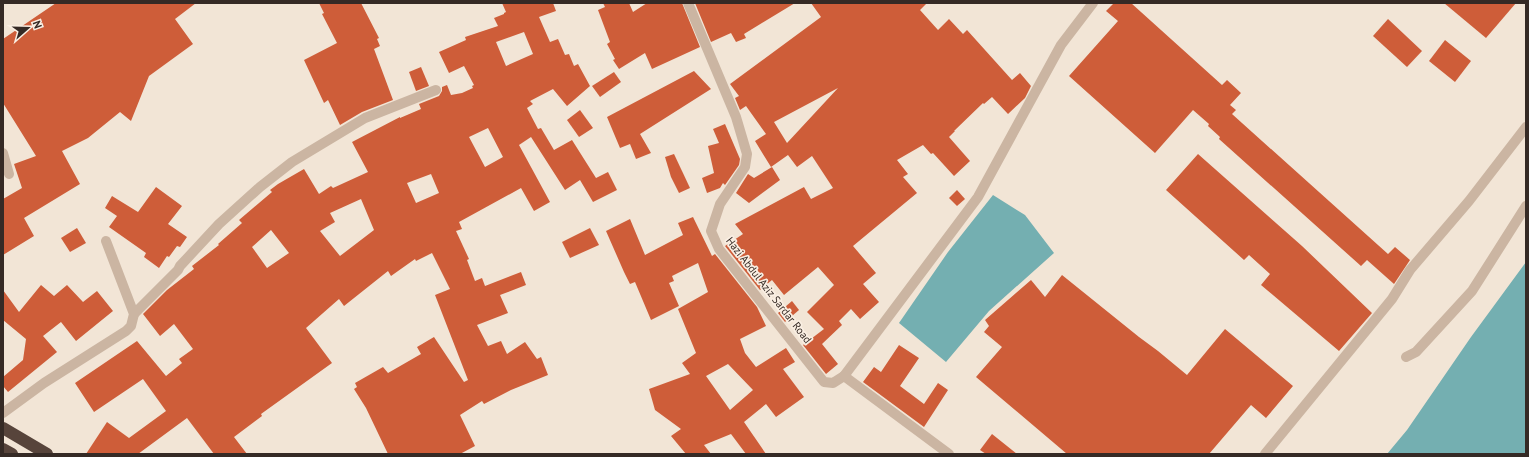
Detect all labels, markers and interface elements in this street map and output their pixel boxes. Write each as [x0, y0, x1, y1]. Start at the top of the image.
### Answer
north arrow [8, 8, 48, 48]
text: N [30, 19, 45, 30]
street label: Hazi Abdul Aziz Sardar Road [723, 234, 815, 346]

